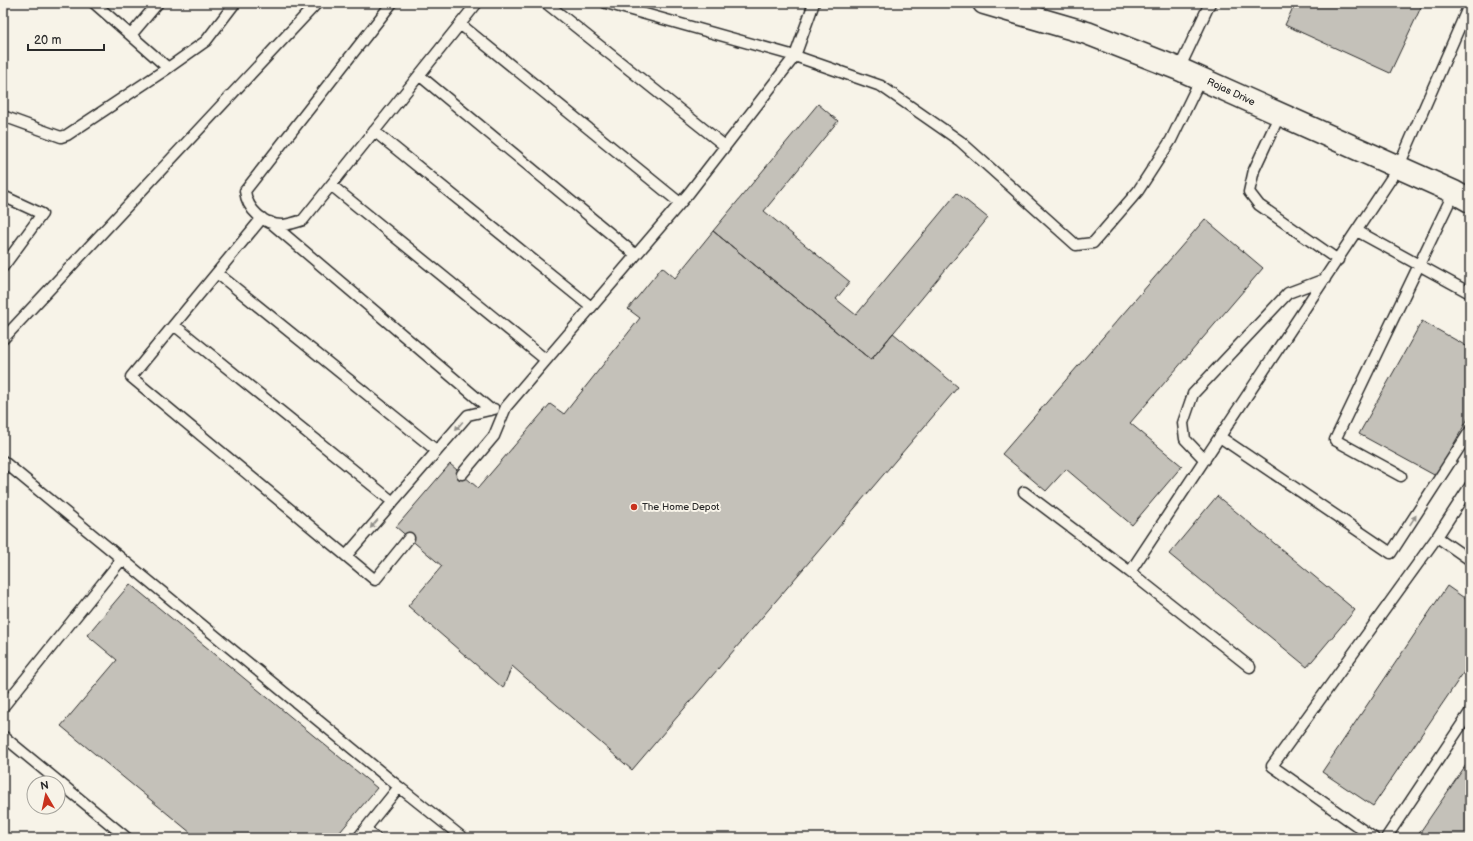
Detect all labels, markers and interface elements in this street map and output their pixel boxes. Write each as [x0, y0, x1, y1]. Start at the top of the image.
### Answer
scale bar [28, 26, 104, 52]
text: 20 m [34, 33, 61, 48]
street label: Rojas Drive [1205, 76, 1257, 108]
one-way arrow [454, 421, 463, 431]
place label: The Home Depot [642, 501, 719, 513]
marker: The Home Depot [629, 502, 639, 512]
one-way arrow [1409, 514, 1416, 526]
one-way arrow [369, 519, 378, 530]
north arrow [26, 775, 66, 815]
text: N [39, 779, 50, 793]

